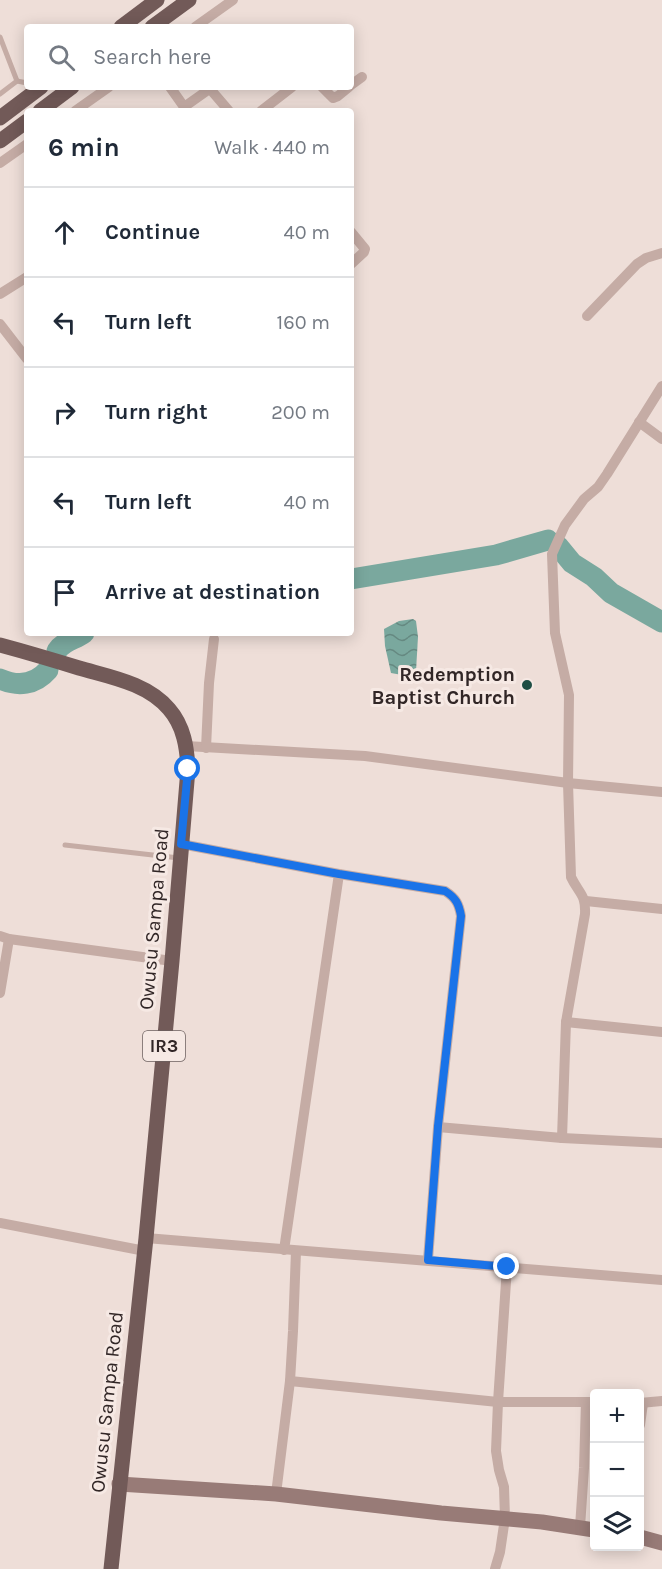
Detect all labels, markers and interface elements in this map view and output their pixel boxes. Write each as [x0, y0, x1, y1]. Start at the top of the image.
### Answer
search box [24, 24, 354, 90]
icon: search [45, 41, 78, 74]
text: Search here [93, 44, 211, 70]
text: 6 min [48, 132, 120, 163]
text: Walk · 440 m [214, 136, 330, 159]
icon: ahead [48, 216, 81, 249]
text: Continue [105, 219, 200, 245]
text: 40 m [284, 221, 330, 244]
icon: left [48, 306, 81, 339]
text: Turn left [105, 309, 192, 335]
text: 160 m [277, 311, 330, 334]
icon: right [48, 396, 81, 429]
text: Turn right [105, 399, 208, 425]
text: 200 m [271, 401, 330, 424]
icon: left [48, 486, 81, 519]
text: Turn left [105, 489, 192, 515]
text: 40 m [284, 491, 330, 514]
icon: arrive [48, 576, 81, 609]
text: Arrive at destination [105, 579, 320, 605]
place label: Redemption Baptist Church [372, 663, 515, 709]
marker: Redemption Baptist Church [520, 678, 534, 692]
route start [174, 755, 200, 781]
street label: Owusu Sampa Road [135, 827, 173, 1011]
road number: IR3 [143, 1031, 185, 1061]
route end [493, 1253, 519, 1279]
street label: Owusu Sampa Road [86, 1310, 128, 1494]
map controls [590, 1389, 644, 1551]
button: + [590, 1389, 644, 1443]
button: − [590, 1443, 644, 1497]
button: layers [590, 1497, 644, 1551]

